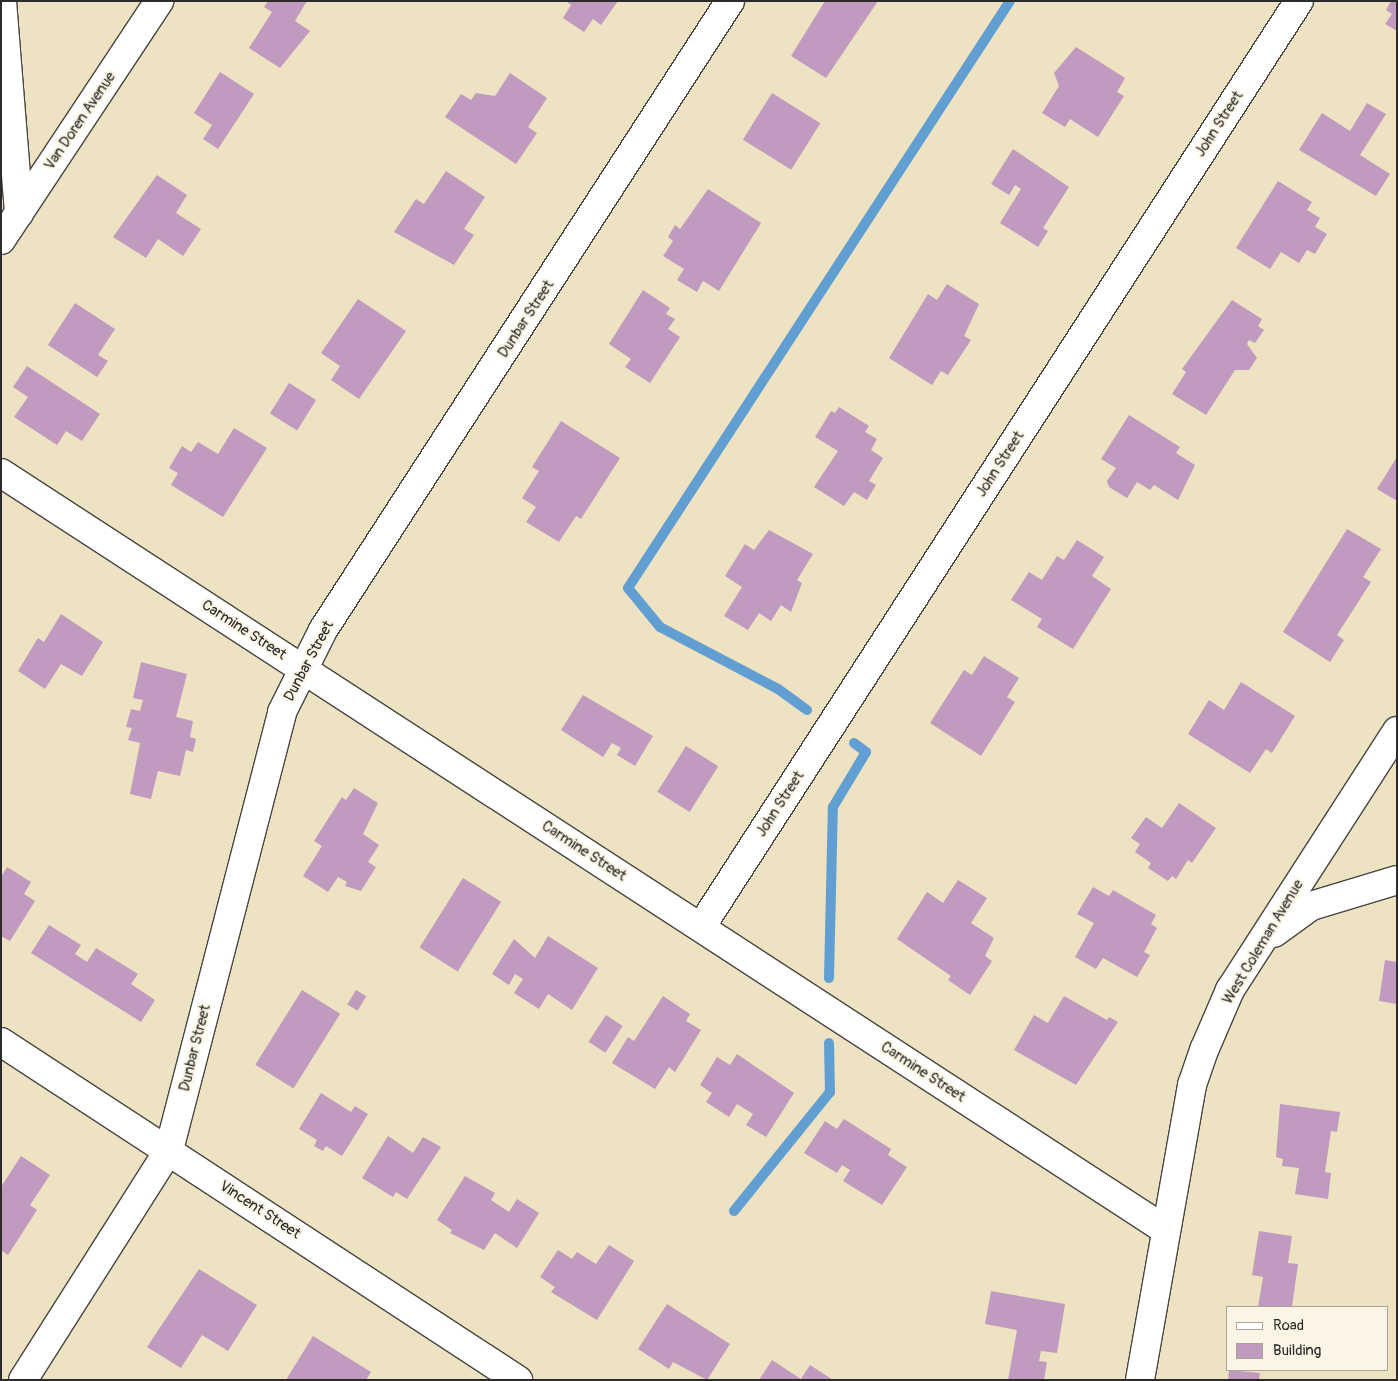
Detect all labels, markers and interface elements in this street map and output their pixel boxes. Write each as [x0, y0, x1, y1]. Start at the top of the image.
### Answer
street label: Van Doren Avenue [40, 68, 120, 174]
street label: John Street [1191, 88, 1247, 160]
street label: Dunbar Street [494, 277, 558, 361]
street label: John Street [972, 428, 1028, 500]
street label: Carmine Street [198, 596, 290, 664]
street label: Dunbar Street [280, 618, 338, 704]
street label: John Street [752, 768, 808, 840]
street label: Carmine Street [538, 817, 630, 885]
street label: West Coleman Avenue [1219, 876, 1307, 1008]
street label: Dunbar Street [176, 1003, 214, 1093]
street label: Carmine Street [877, 1038, 969, 1106]
street label: Vincent Street [216, 1177, 304, 1243]
legend [1226, 1306, 1388, 1371]
text: Road [1273, 1316, 1304, 1335]
text: Building [1273, 1341, 1321, 1360]

